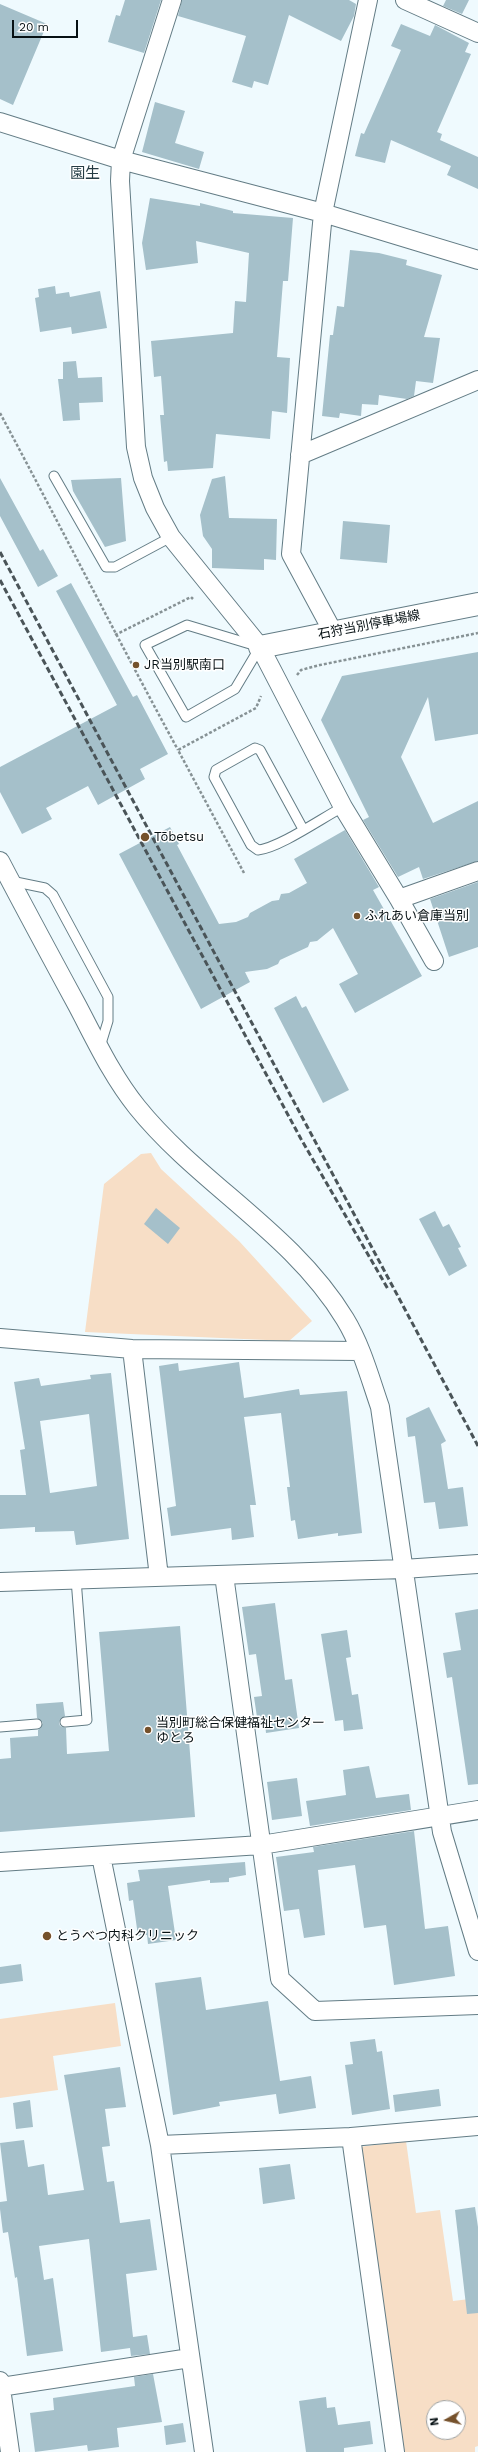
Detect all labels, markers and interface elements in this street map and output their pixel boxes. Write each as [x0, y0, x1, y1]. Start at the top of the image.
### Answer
scale bar [14, 12, 80, 38]
text: 20 m [19, 20, 49, 34]
district label: 園生 [70, 165, 100, 183]
street label: 石狩当別停車場線 [316, 607, 422, 643]
place label: JR当別駅南口 [144, 657, 225, 673]
marker: JR当別駅南口 [131, 660, 141, 670]
place label: Tōbetsu [154, 829, 204, 845]
marker: Tōbetsu [139, 831, 151, 843]
place label: ふれあい倉庫当別 [365, 908, 469, 924]
marker: ふれあい倉庫当別 [352, 911, 362, 921]
place label: 当別町総合保健福祉センター ゆとろ [156, 1715, 325, 1746]
marker: 当別町総合保健福祉センター ゆとろ [143, 1725, 153, 1735]
place label: とうべつ内科クリニック [56, 1928, 199, 1944]
marker: とうべつ内科クリニック [41, 1930, 53, 1942]
north arrow [426, 2400, 466, 2440]
text: N [428, 2417, 442, 2427]

